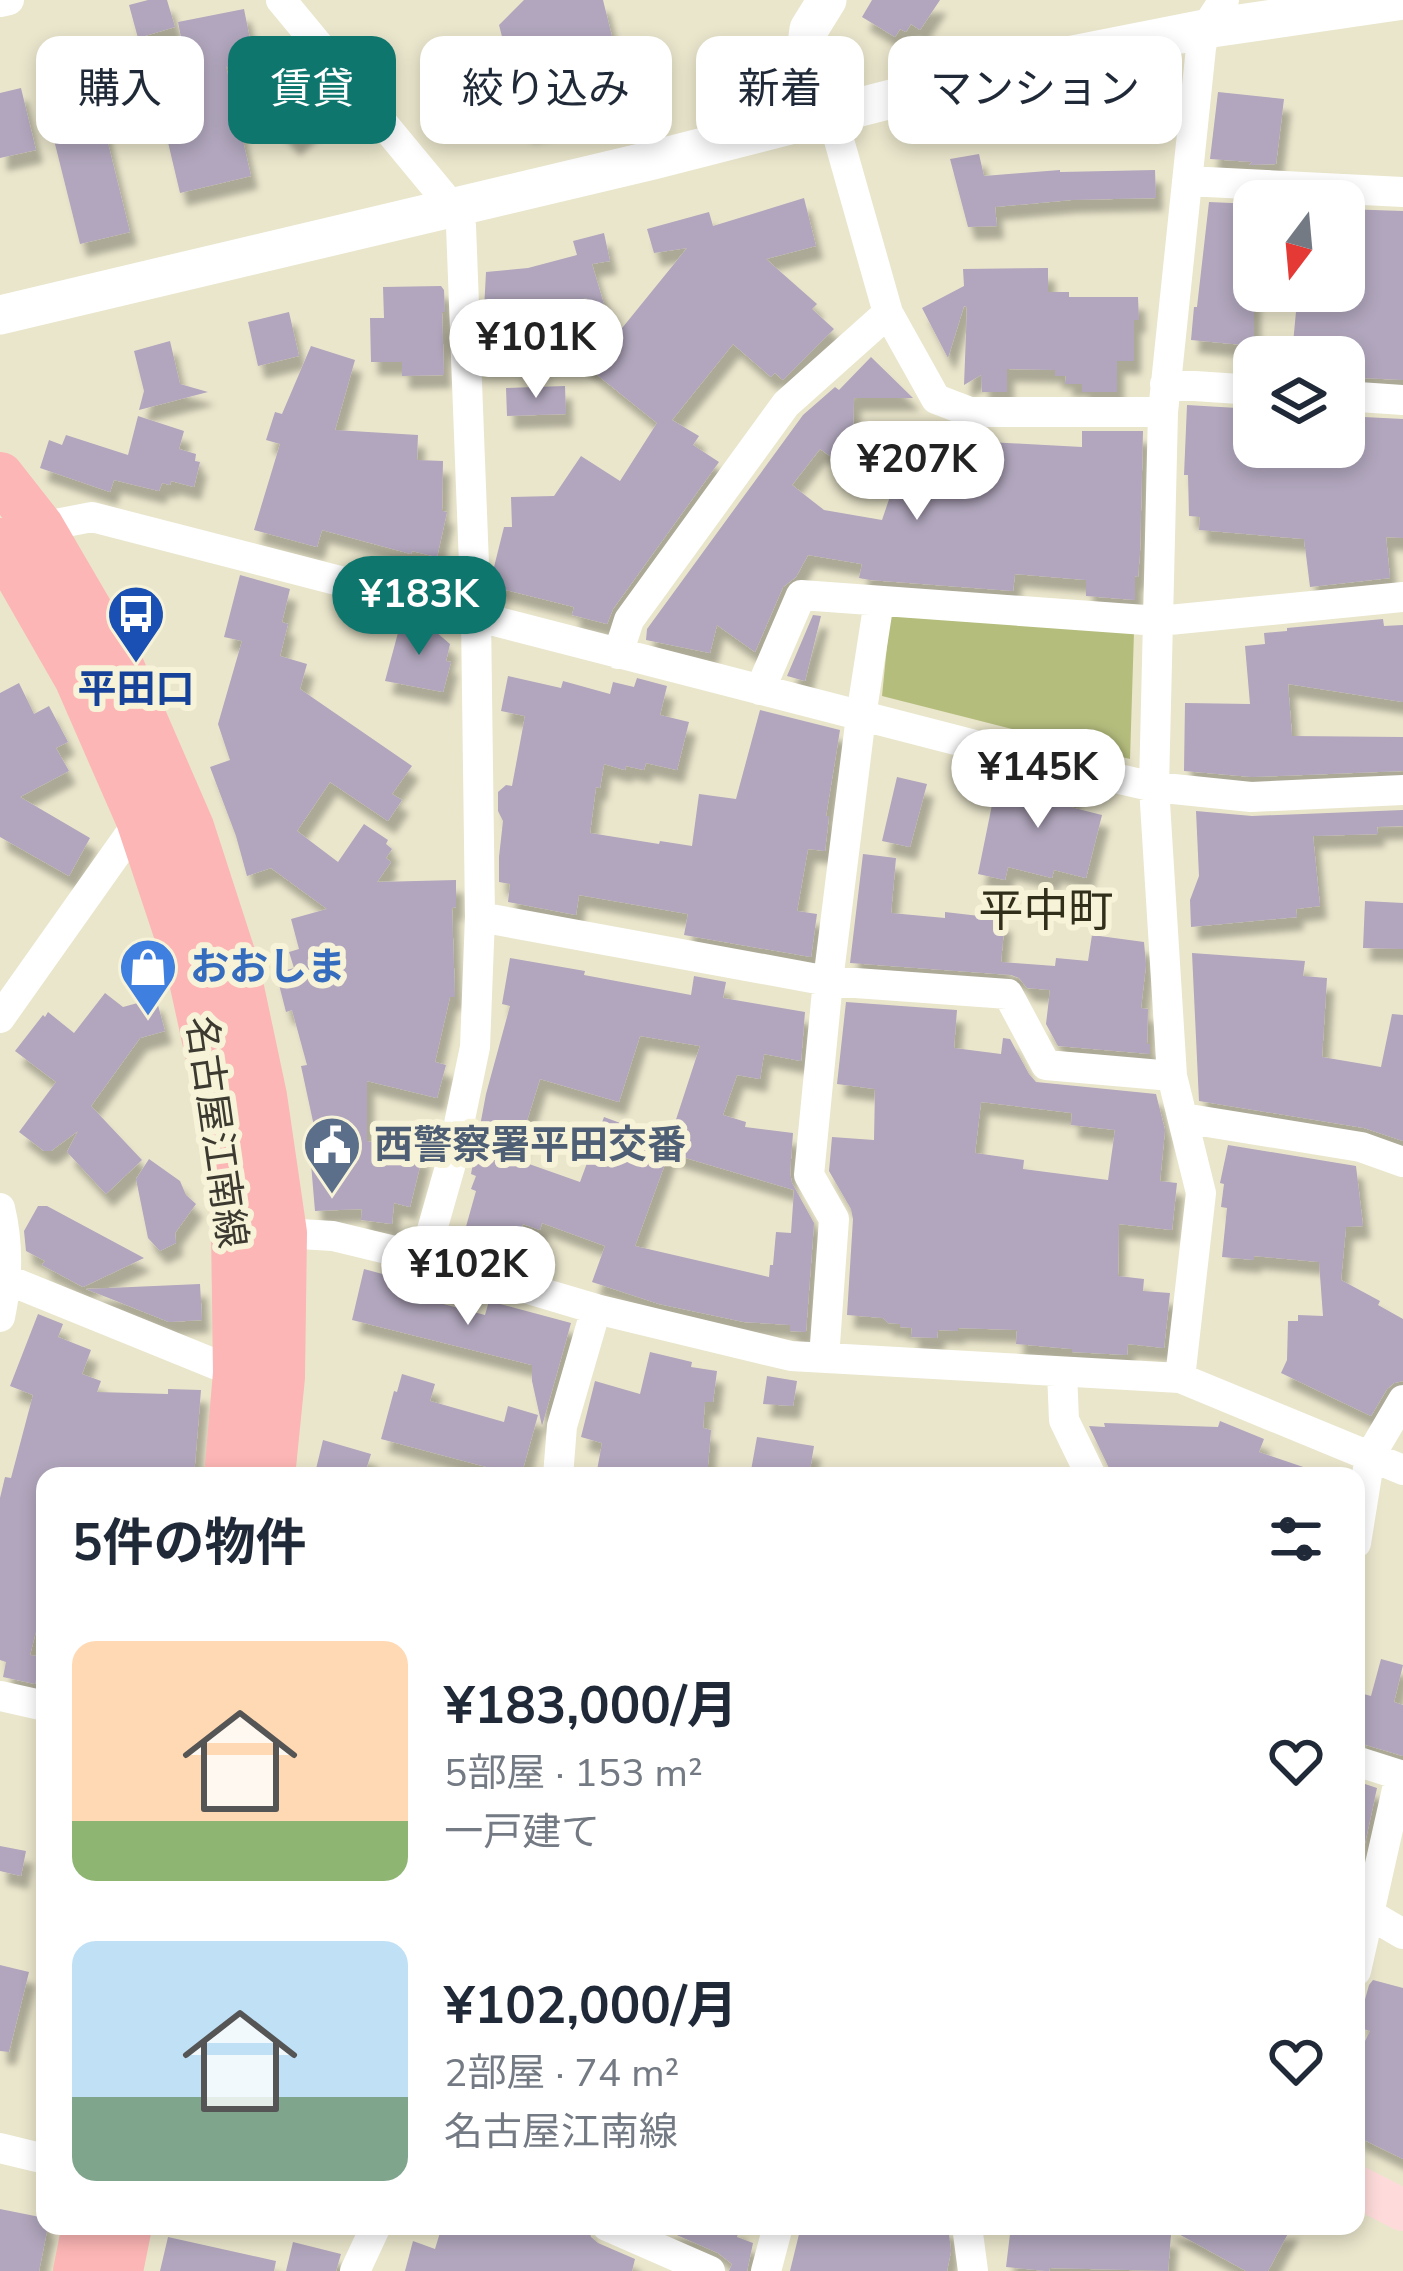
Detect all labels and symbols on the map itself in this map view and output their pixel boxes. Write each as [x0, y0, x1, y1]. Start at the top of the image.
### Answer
north arrow [1233, 180, 1365, 312]
pin: ¥101K [452, 299, 620, 401]
pin: ¥207K [833, 421, 1001, 523]
pin: ¥183K [335, 556, 503, 658]
bus stop icon: 平田口 [105, 583, 167, 665]
place label: 平田口 [77, 663, 195, 716]
pin: ¥145K [954, 729, 1122, 831]
district label: 平中町 [978, 881, 1114, 942]
shop icon: おおしま [117, 936, 179, 1018]
place label: おおしま [190, 941, 346, 994]
street label: 名古屋江南線 [173, 1012, 259, 1252]
public building icon: 西警察署平田交番 [301, 1114, 363, 1196]
place label: 西警察署平田交番 [374, 1119, 686, 1172]
pin: ¥102K [384, 1226, 552, 1328]

